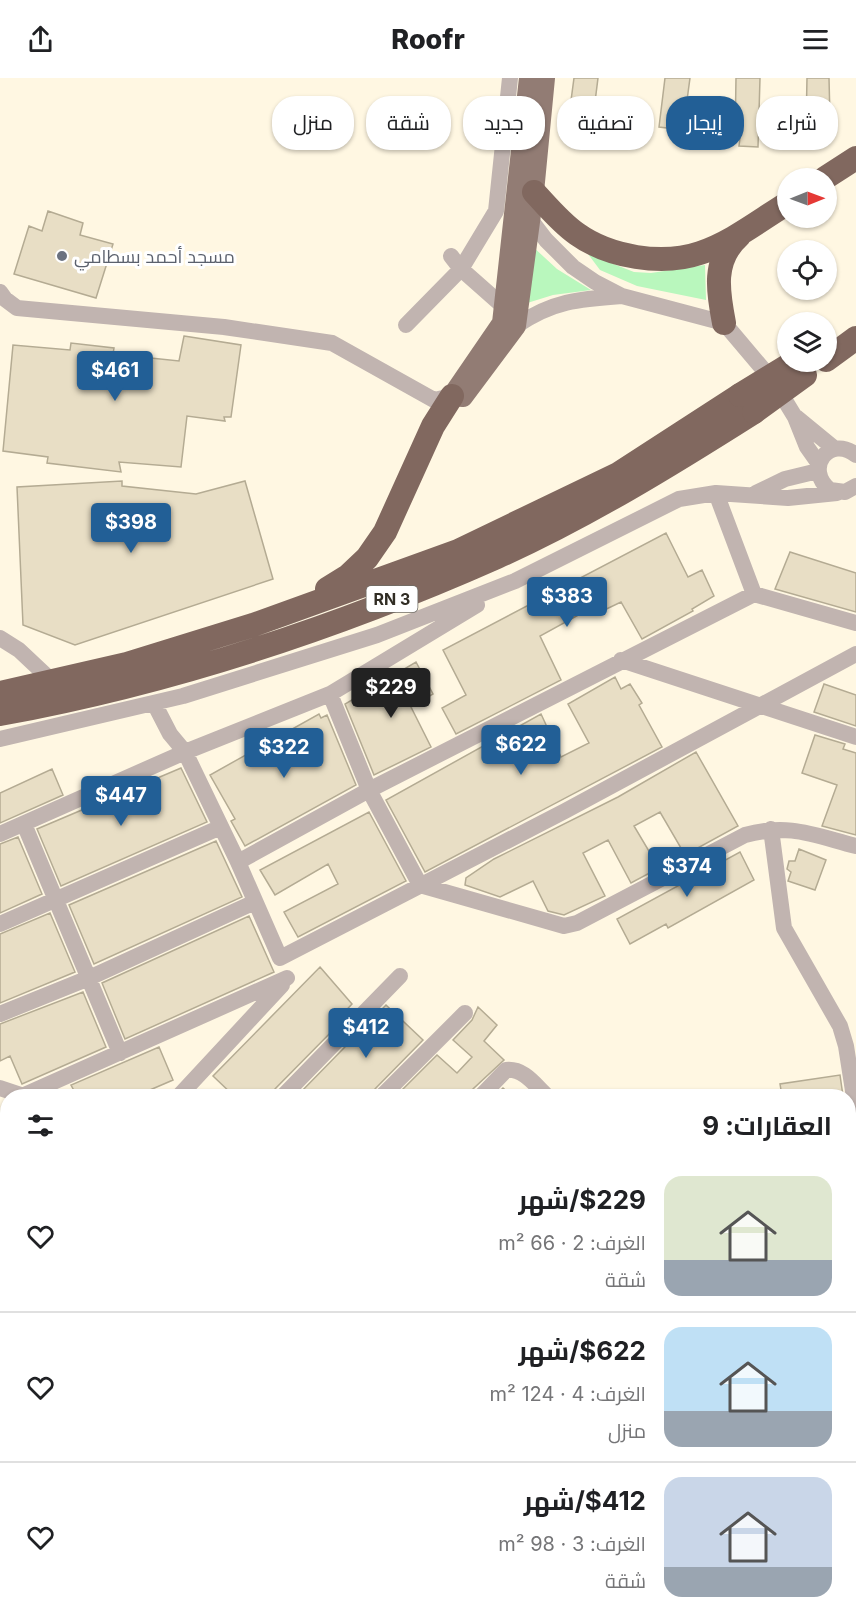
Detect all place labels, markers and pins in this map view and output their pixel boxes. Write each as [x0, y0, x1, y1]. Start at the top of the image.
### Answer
place label: مسجد أحمد بسطامي [74, 246, 235, 271]
marker: مسجد أحمد بسطامي [55, 249, 69, 263]
pin: $461 [79, 351, 151, 402]
pin: $398 [95, 503, 167, 554]
pin: $383 [531, 577, 603, 628]
pin: $229 [355, 668, 427, 719]
pin: $622 [485, 725, 557, 776]
pin: $322 [248, 728, 320, 779]
pin: $447 [85, 776, 157, 827]
pin: $374 [651, 847, 723, 898]
pin: $412 [330, 1008, 402, 1059]

